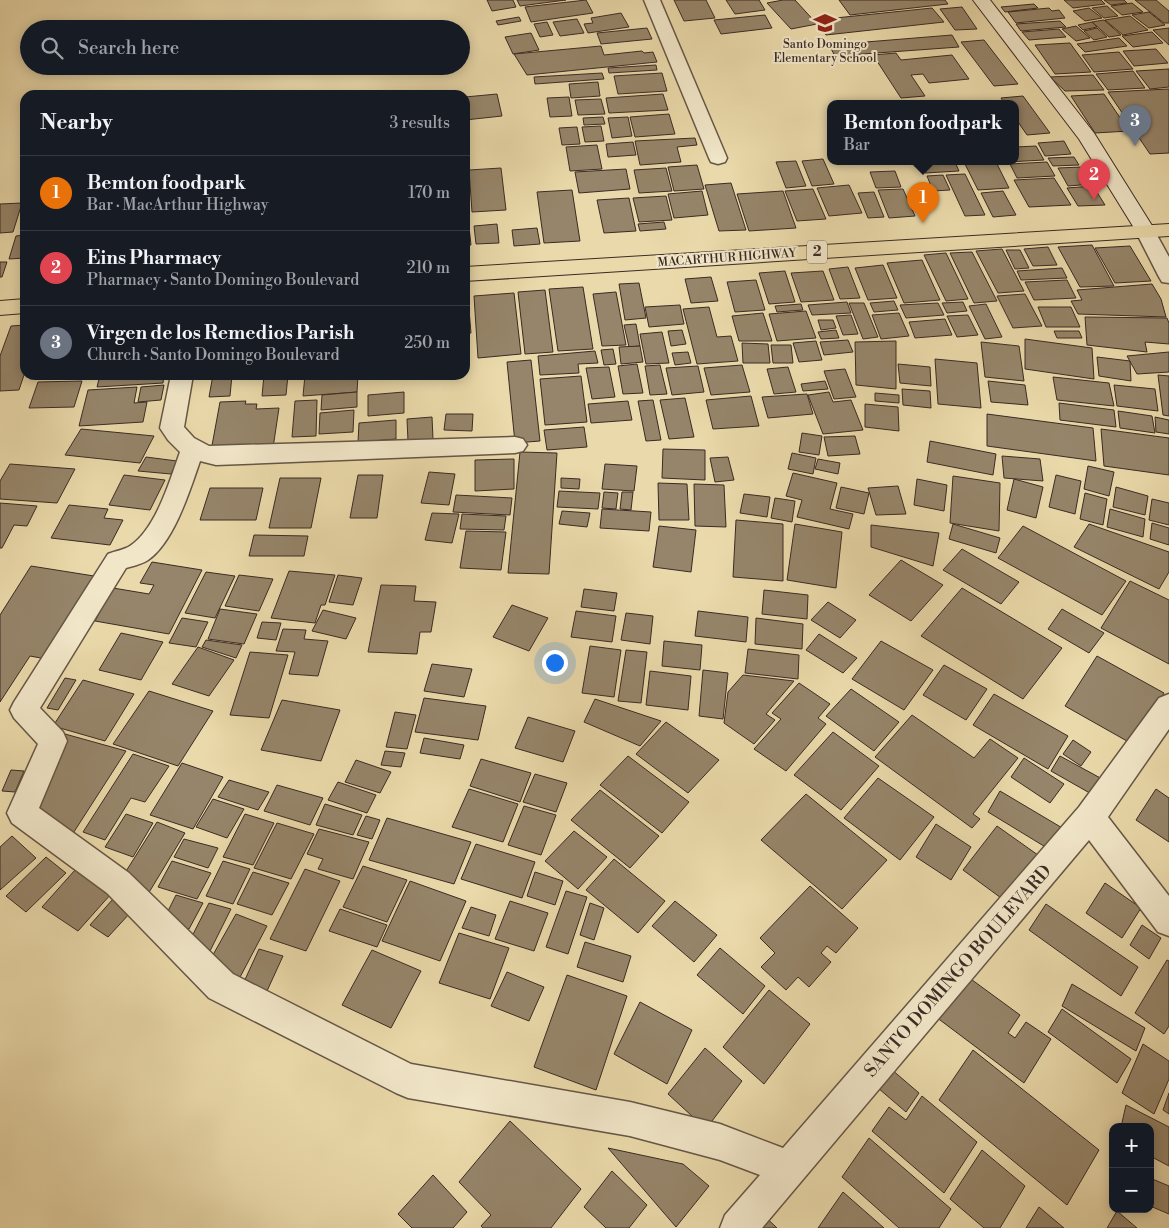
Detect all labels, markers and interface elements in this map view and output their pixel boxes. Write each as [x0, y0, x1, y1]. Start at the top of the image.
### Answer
school or university icon: Santo Domingo Elementary School [812, 10, 838, 36]
search box [20, 20, 470, 75]
icon: search [38, 34, 66, 62]
text: Search here [78, 36, 179, 60]
place label: Santo Domingo Elementary School [773, 37, 877, 66]
popup [827, 100, 1019, 165]
pin: 3 [1119, 105, 1151, 146]
text: Nearby [40, 110, 113, 136]
text: Bemton foodpark [844, 111, 1002, 135]
text: 3 results [389, 113, 450, 133]
text: Bar [844, 135, 870, 155]
pin: 2 [1078, 159, 1110, 200]
text: Bemton foodpark [87, 171, 246, 195]
pin: 1 [907, 182, 939, 223]
text: 1 [52, 183, 60, 203]
text: 170 m [408, 183, 450, 203]
text: Bar · MacArthur Highway [87, 195, 269, 215]
road number: 2 [807, 240, 827, 264]
text: Eins Pharmacy [87, 246, 221, 270]
street label: MACARTHUR HIGHWAY [657, 246, 798, 270]
text: 2 [51, 258, 61, 278]
text: 210 m [406, 258, 450, 278]
text: Pharmacy · Santo Domingo Boulevard [87, 270, 359, 290]
text: Virgen de los Remedios Parish [87, 321, 355, 345]
text: 3 [51, 333, 61, 353]
text: 250 m [404, 333, 450, 353]
text: Church · Santo Domingo Boulevard [87, 345, 340, 365]
your location [542, 650, 568, 676]
street label: SANTO DOMINGO BOULEVARD [859, 860, 1057, 1082]
map controls [1109, 1123, 1154, 1213]
button: + [1109, 1123, 1154, 1168]
button: − [1109, 1168, 1154, 1213]

